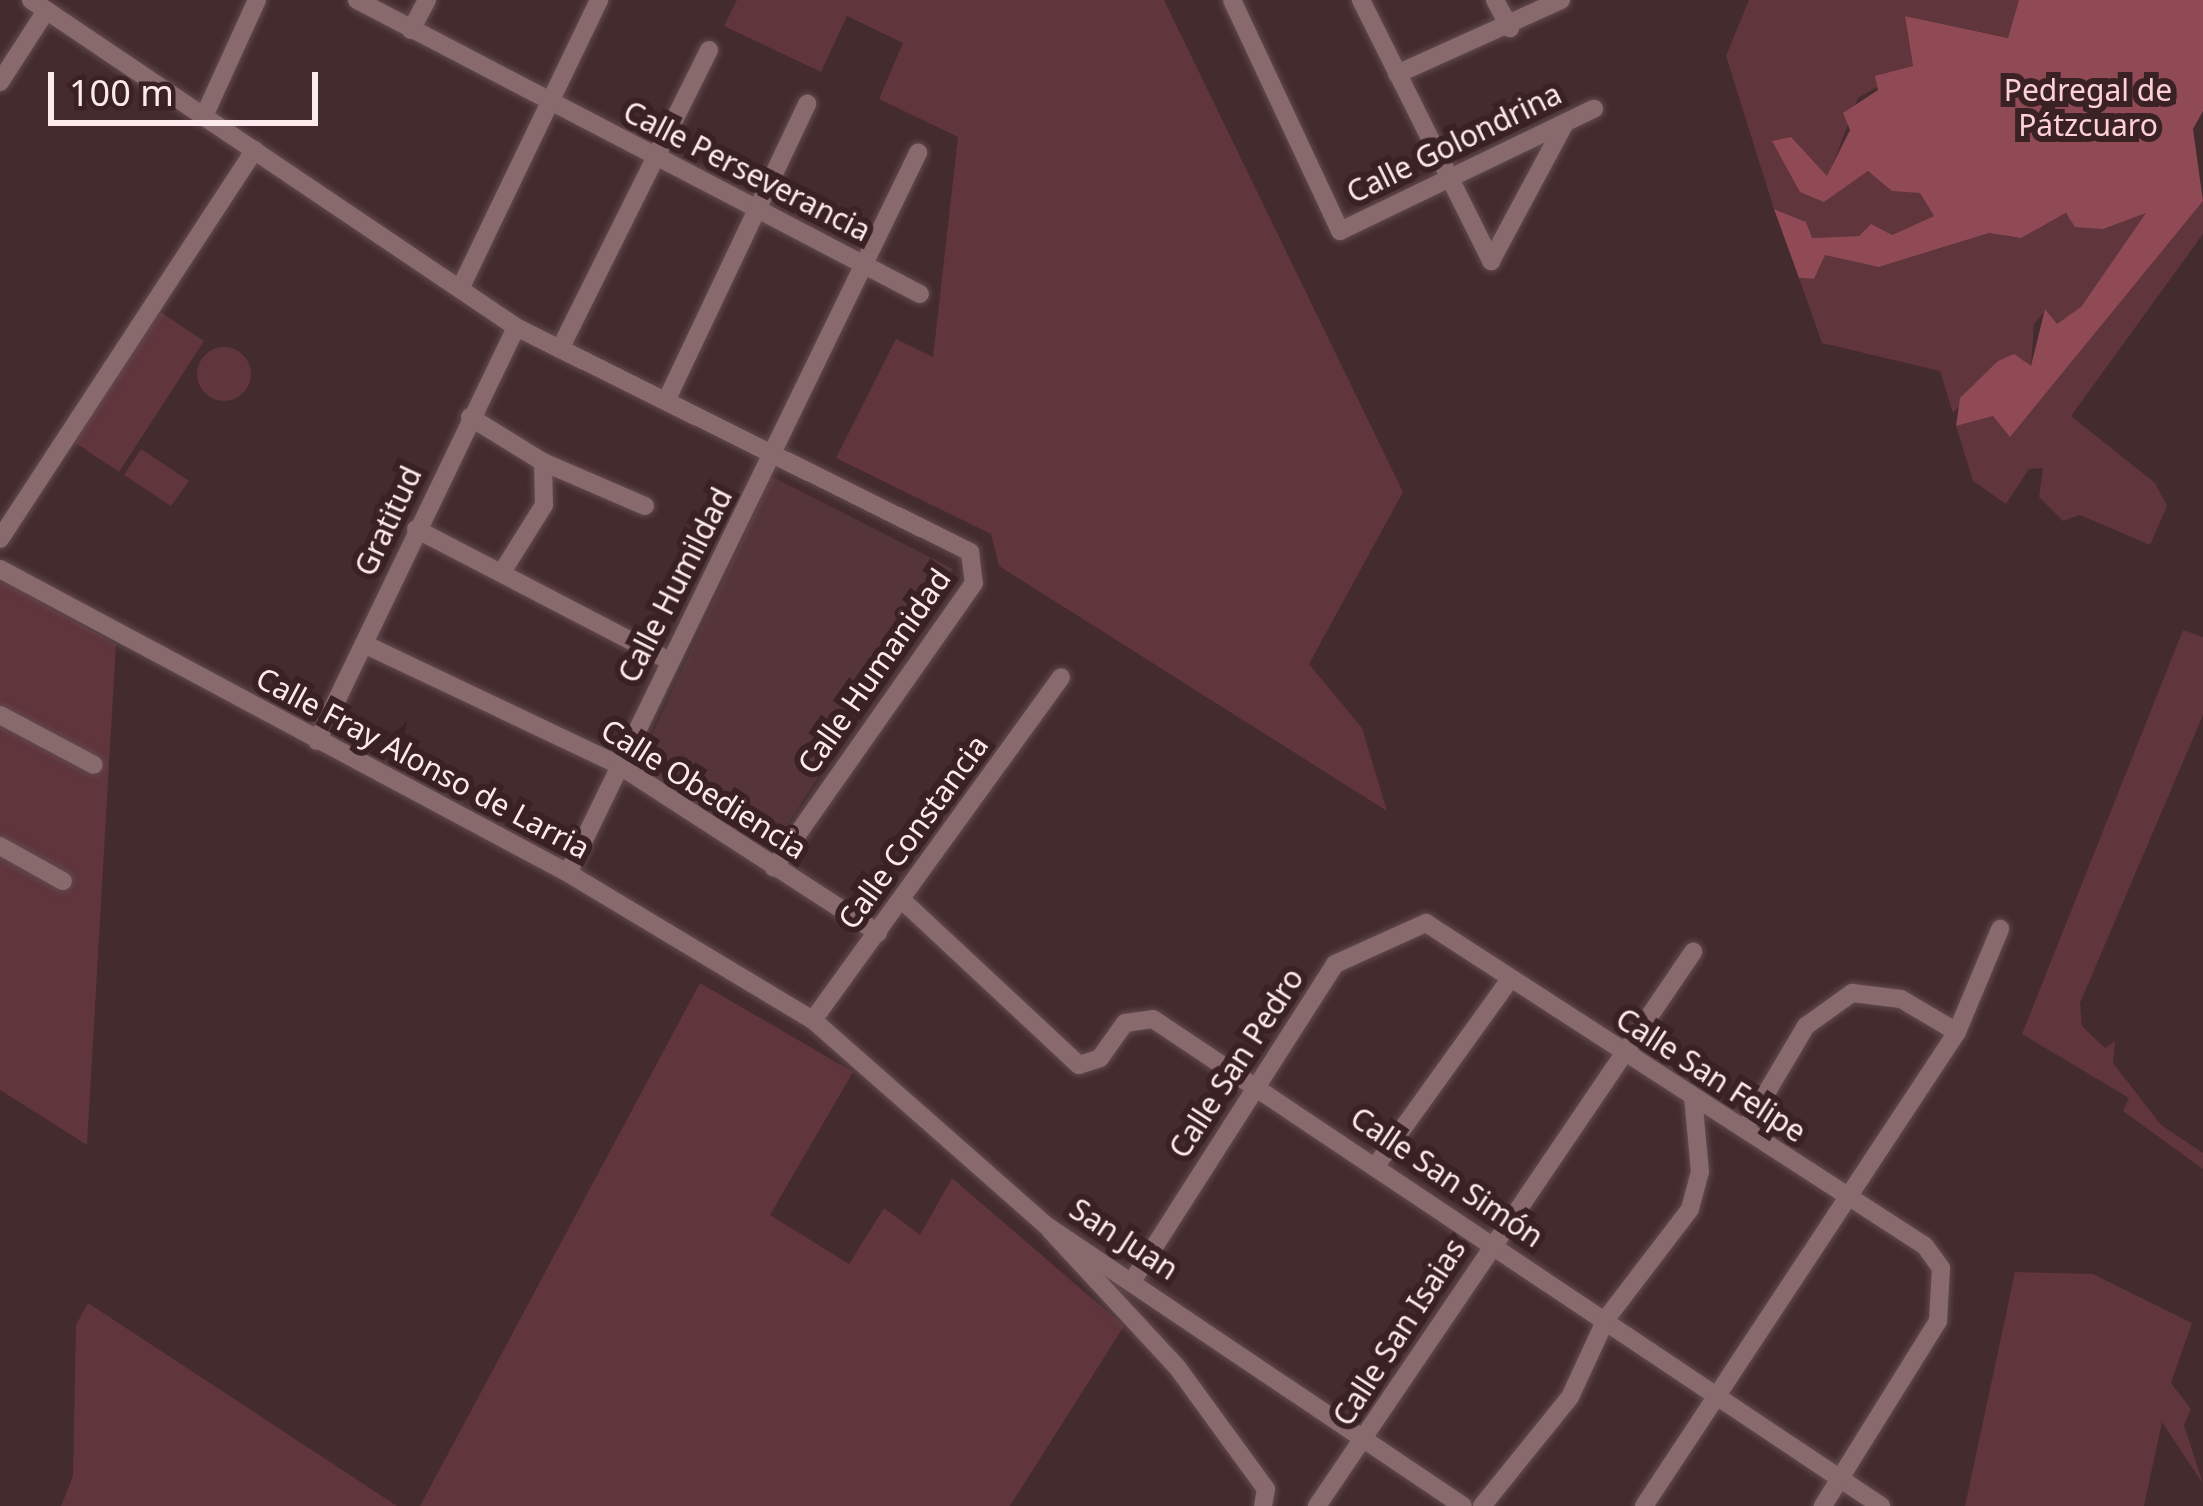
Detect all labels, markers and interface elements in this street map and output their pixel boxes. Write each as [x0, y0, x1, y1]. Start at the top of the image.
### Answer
scale bar [54, 48, 324, 122]
text: 100 m [69, 68, 174, 117]
park label: Pedregal de Pátzcuaro [2004, 72, 2172, 142]
street label: Calle Golondrina [1341, 75, 1567, 211]
street label: Calle Perseverancia [617, 93, 877, 249]
street label: Gratitud [347, 460, 429, 582]
street label: Calle Humildad [610, 481, 740, 689]
street label: Calle Humanidad [790, 562, 958, 780]
street label: Calle Fray Alonso de Larria [250, 660, 596, 866]
street label: Calle Obediencia [595, 711, 813, 867]
street label: Calle Constancia [830, 728, 996, 936]
street label: Calle San Pedro [1161, 961, 1311, 1165]
street label: Calle San Felipe [1609, 1000, 1813, 1150]
street label: Calle San Simón [1344, 1099, 1550, 1255]
street label: San Juan [1063, 1191, 1185, 1287]
street label: Calle San Isaias [1325, 1232, 1473, 1432]

